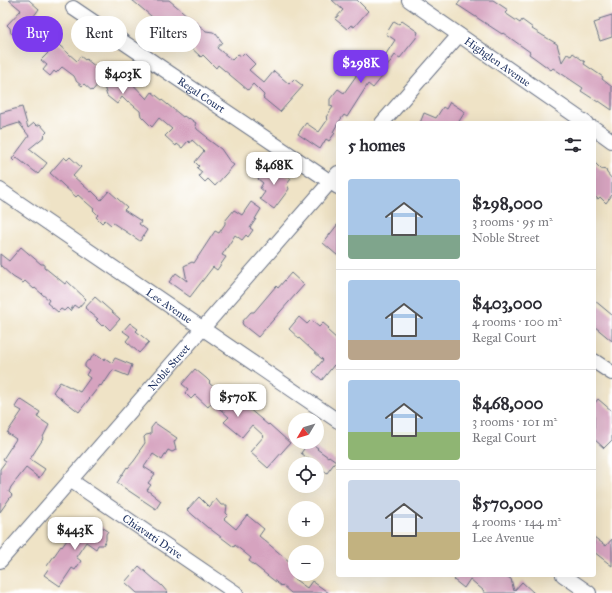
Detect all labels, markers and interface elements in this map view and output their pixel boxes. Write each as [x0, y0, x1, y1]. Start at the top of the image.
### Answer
chip: Buy [12, 16, 63, 52]
chip: Rent [71, 16, 127, 52]
chip: Filters [135, 16, 201, 52]
street label: Highglen Avenue [462, 34, 534, 89]
pin: $298K [333, 50, 389, 84]
text: $298K [342, 55, 380, 71]
pin: $403K [95, 61, 151, 95]
text: $403K [104, 66, 142, 82]
street label: Regal Court [175, 74, 228, 115]
icon: filters [562, 134, 584, 156]
text: 5 homes [348, 135, 405, 156]
pin: $468K [246, 152, 302, 186]
text: $468K [255, 157, 293, 173]
text: $298,000 [472, 193, 543, 214]
icon: home [380, 195, 428, 243]
text: 3 rooms · 95 m² [472, 214, 553, 230]
text: Noble Street [472, 230, 540, 246]
street label: Lee Avenue [144, 285, 195, 326]
text: $403,000 [472, 293, 542, 314]
icon: home [380, 296, 428, 344]
text: 4 rooms · 100 m² [472, 314, 562, 330]
text: Regal Court [472, 330, 536, 346]
street label: Noble Street [145, 341, 193, 393]
pin: $570K [210, 384, 266, 418]
text: $570K [219, 389, 257, 405]
text: $468,000 [472, 393, 544, 414]
icon: home [380, 396, 428, 444]
north arrow [288, 413, 324, 449]
map controls [288, 413, 324, 581]
text: 3 rooms · 101 m² [472, 414, 557, 430]
text: Regal Court [472, 430, 536, 446]
button: locate [288, 457, 324, 493]
text: $570,000 [472, 493, 543, 514]
icon: home [380, 496, 428, 544]
button: + [288, 501, 324, 537]
street label: Chiavatti Drive [120, 511, 186, 562]
text: 4 rooms · 144 m² [472, 514, 561, 530]
pin: $443K [47, 517, 103, 551]
text: $443K [57, 522, 93, 538]
text: Lee Avenue [472, 530, 534, 546]
button: − [288, 545, 324, 581]

